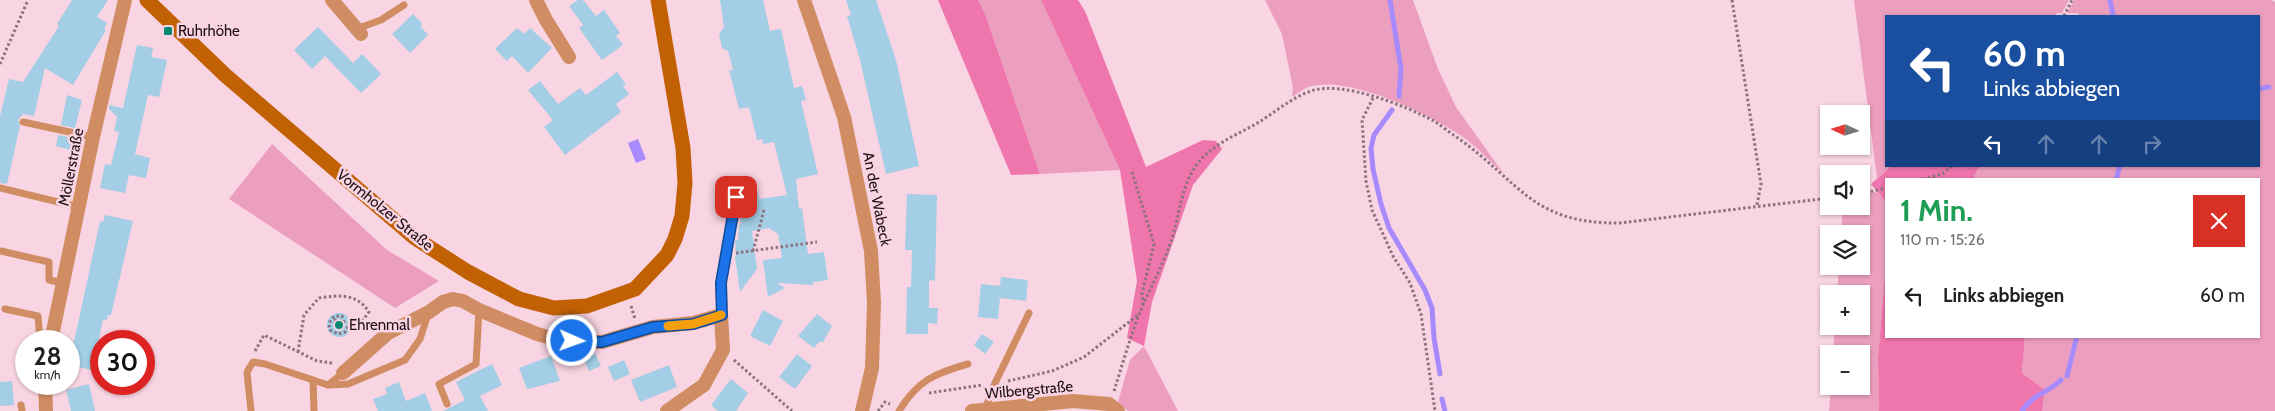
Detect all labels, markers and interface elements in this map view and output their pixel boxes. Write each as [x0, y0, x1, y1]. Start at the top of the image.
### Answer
place label: Ruhrhöhe [178, 22, 240, 40]
marker: Ruhrhöhe [162, 25, 174, 37]
text: 60 m [1983, 32, 2066, 75]
icon: left [1900, 35, 1965, 100]
text: Links abbiegen [1983, 75, 2120, 102]
north arrow [1820, 105, 1870, 155]
map controls [1820, 105, 1870, 395]
street label: Möllerstraße [55, 126, 87, 208]
icon: left [1979, 130, 2007, 158]
icon: ahead [2032, 130, 2060, 158]
icon: ahead [2085, 130, 2113, 158]
icon: right [2138, 130, 2166, 158]
street label: An der Wabeck [859, 150, 895, 248]
button: sound [1820, 165, 1870, 215]
street label: Vormholzer Straße [333, 166, 437, 255]
pin [715, 176, 757, 218]
icon: arrive [722, 183, 750, 211]
text: 1 Min. [1900, 192, 1973, 229]
button: close [2193, 195, 2245, 247]
button: layers [1820, 225, 1870, 275]
text: 110 m · 15:26 [1900, 230, 1985, 249]
icon: left [1900, 282, 1928, 310]
text: Links abbiegen [1943, 284, 2064, 307]
text: 60 m [2200, 284, 2245, 307]
button: + [1820, 285, 1870, 335]
position arrow [545, 314, 597, 366]
place label: Ehrenmal [349, 316, 410, 334]
marker: Ehrenmal [333, 319, 345, 331]
speed limit sign: 30 [90, 330, 155, 395]
text: 28 [33, 341, 62, 371]
button: − [1820, 345, 1870, 395]
text: km/h [34, 367, 61, 382]
street label: Wilbergstraße [984, 377, 1074, 403]

